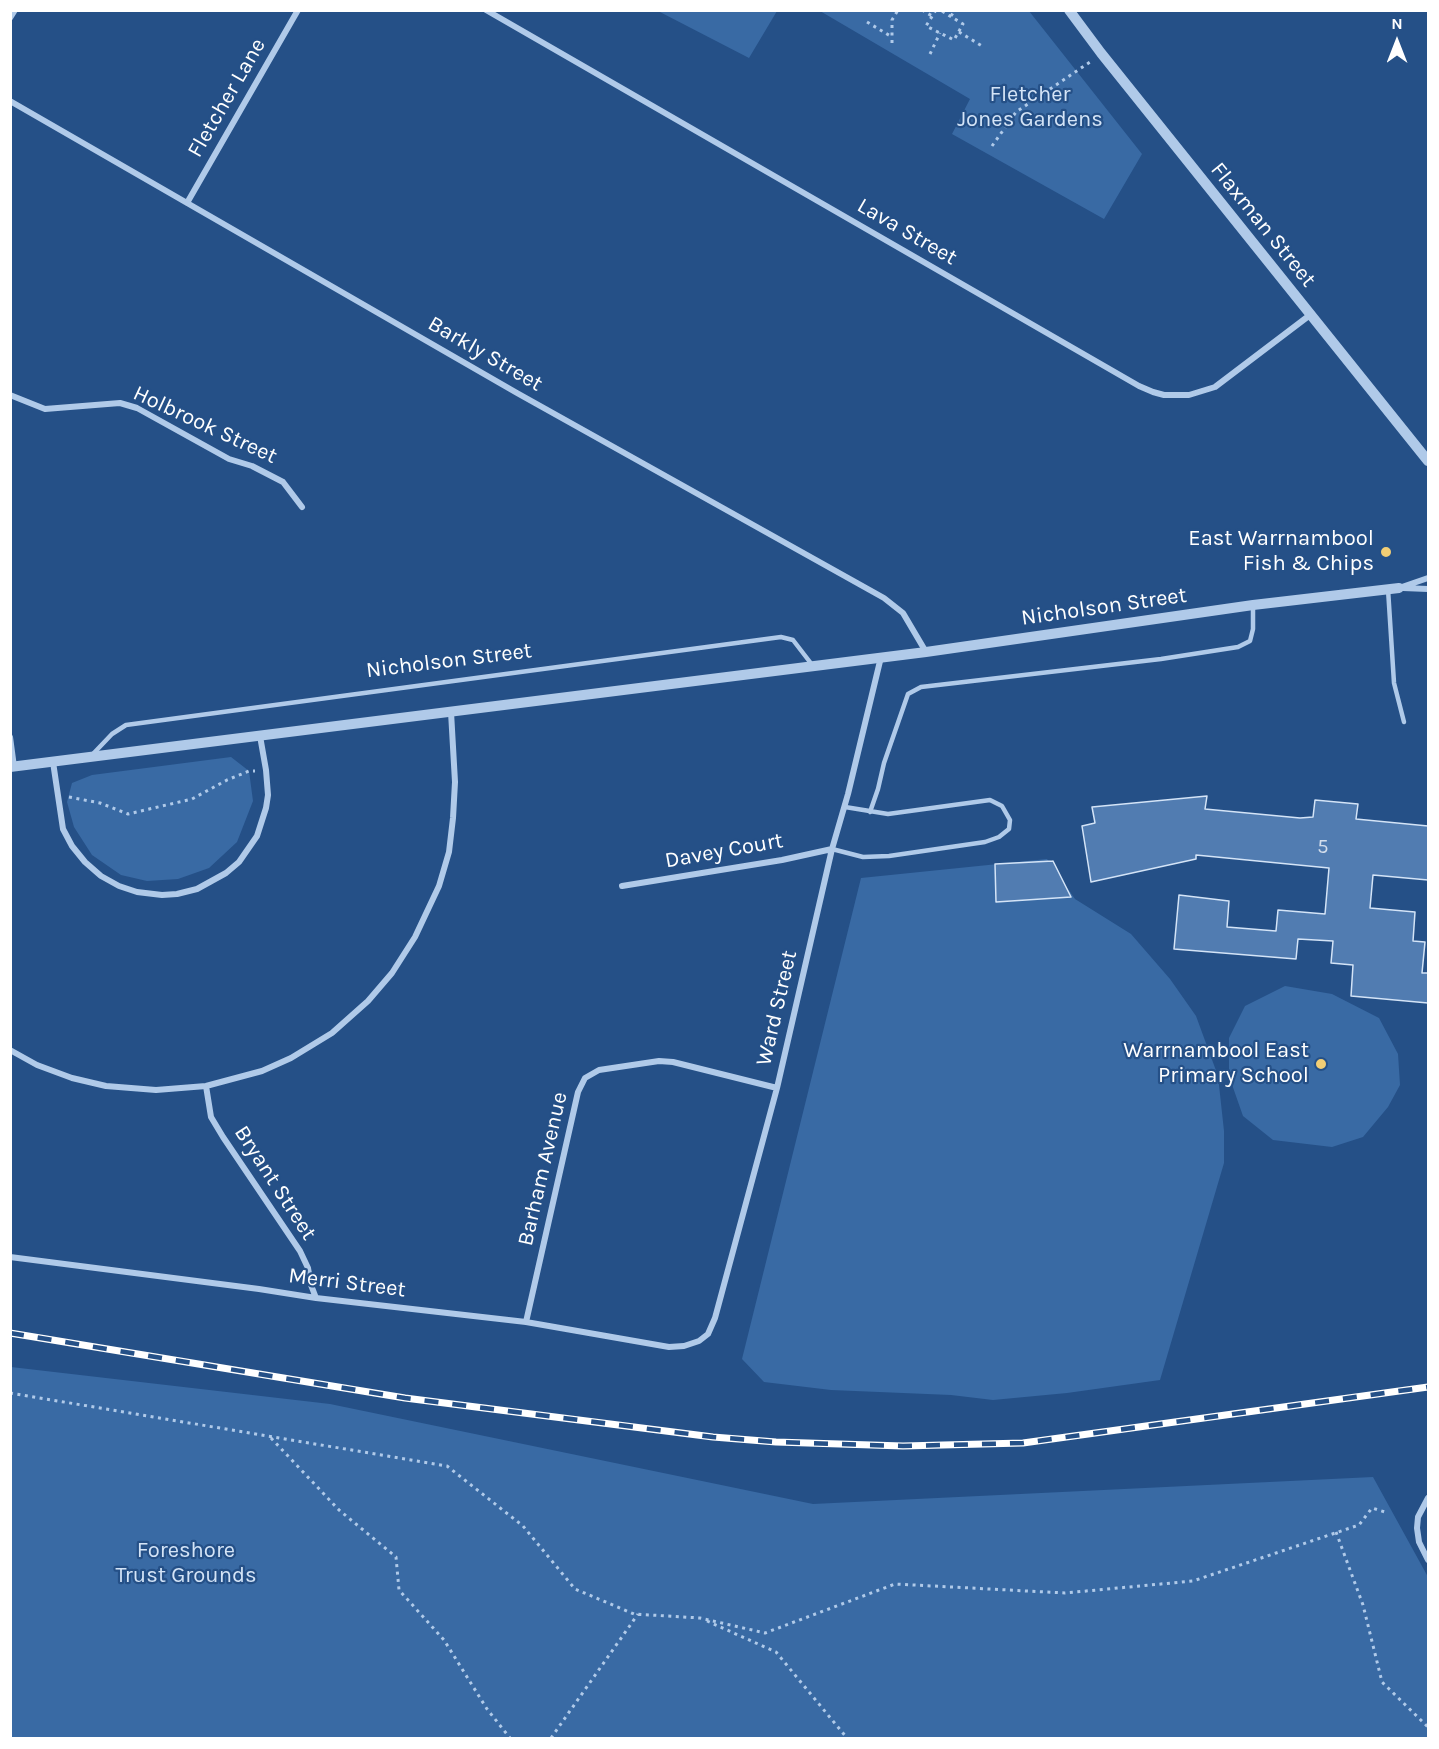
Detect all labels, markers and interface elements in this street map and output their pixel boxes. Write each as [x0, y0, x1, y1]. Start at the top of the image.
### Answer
north arrow [1367, 12, 1427, 72]
text: N [1391, 14, 1403, 33]
street label: Fletcher Lane [182, 34, 272, 162]
park label: Fletcher Jones Gardens [957, 82, 1103, 134]
street label: Flaxman Street [1205, 157, 1321, 293]
street label: Lava Street [852, 193, 962, 271]
street label: Barkly Street [423, 311, 547, 397]
street label: Holbrook Street [129, 380, 281, 470]
place label: East Warrnambool Fish & Chips [1188, 526, 1374, 578]
marker: East Warrnambool Fish & Chips [1379, 545, 1393, 559]
street label: Nicholson Street [1020, 582, 1188, 632]
street label: Nicholson Street [365, 638, 533, 684]
street label: Davey Court [663, 828, 785, 874]
house number: 5 [1317, 835, 1329, 859]
street label: Ward Street [751, 948, 803, 1068]
place label: Warrnambool East Primary School [1123, 1038, 1309, 1090]
marker: Warrnambool East Primary School [1314, 1057, 1328, 1071]
street label: Barham Avenue [512, 1089, 574, 1249]
street label: Bryant Street [228, 1121, 322, 1245]
street label: Merri Street [287, 1263, 407, 1303]
park label: Foreshore Trust Grounds [115, 1538, 257, 1590]

